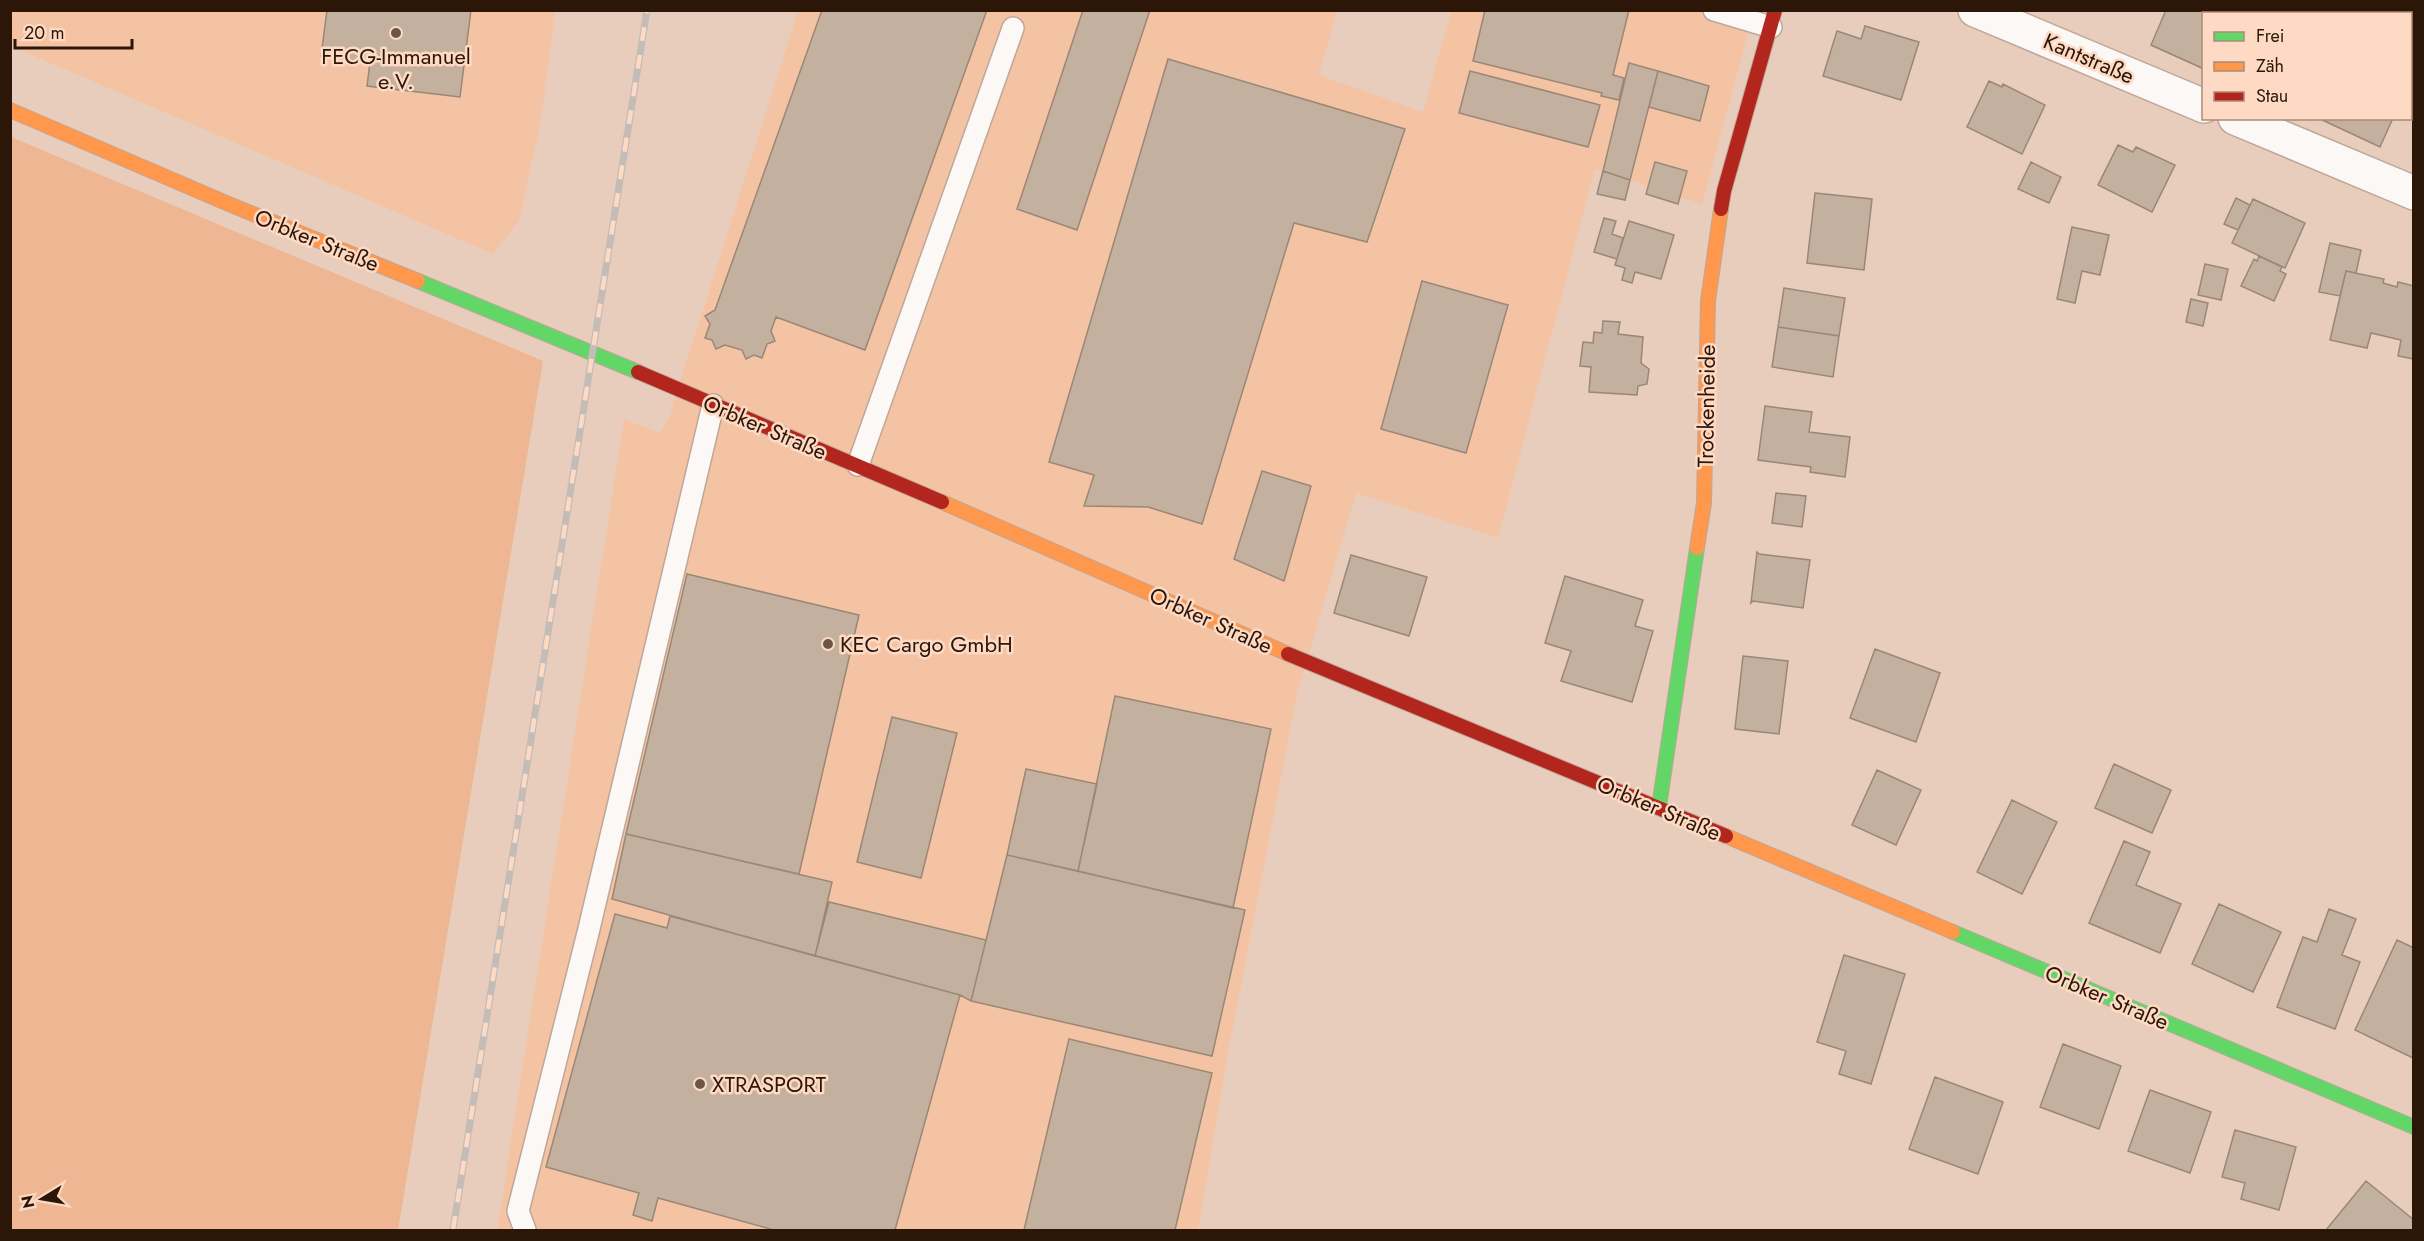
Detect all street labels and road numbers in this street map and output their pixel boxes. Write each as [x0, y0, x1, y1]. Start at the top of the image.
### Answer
street label: Kantstraße [2039, 25, 2139, 91]
street label: Orbker Straße [250, 201, 384, 279]
street label: Trockenheide [1689, 344, 1723, 468]
street label: Orbker Straße [698, 387, 832, 467]
street label: Orbker Straße [1144, 579, 1278, 661]
street label: Orbker Straße [1592, 768, 1726, 848]
street label: Orbker Straße [2040, 957, 2174, 1037]

